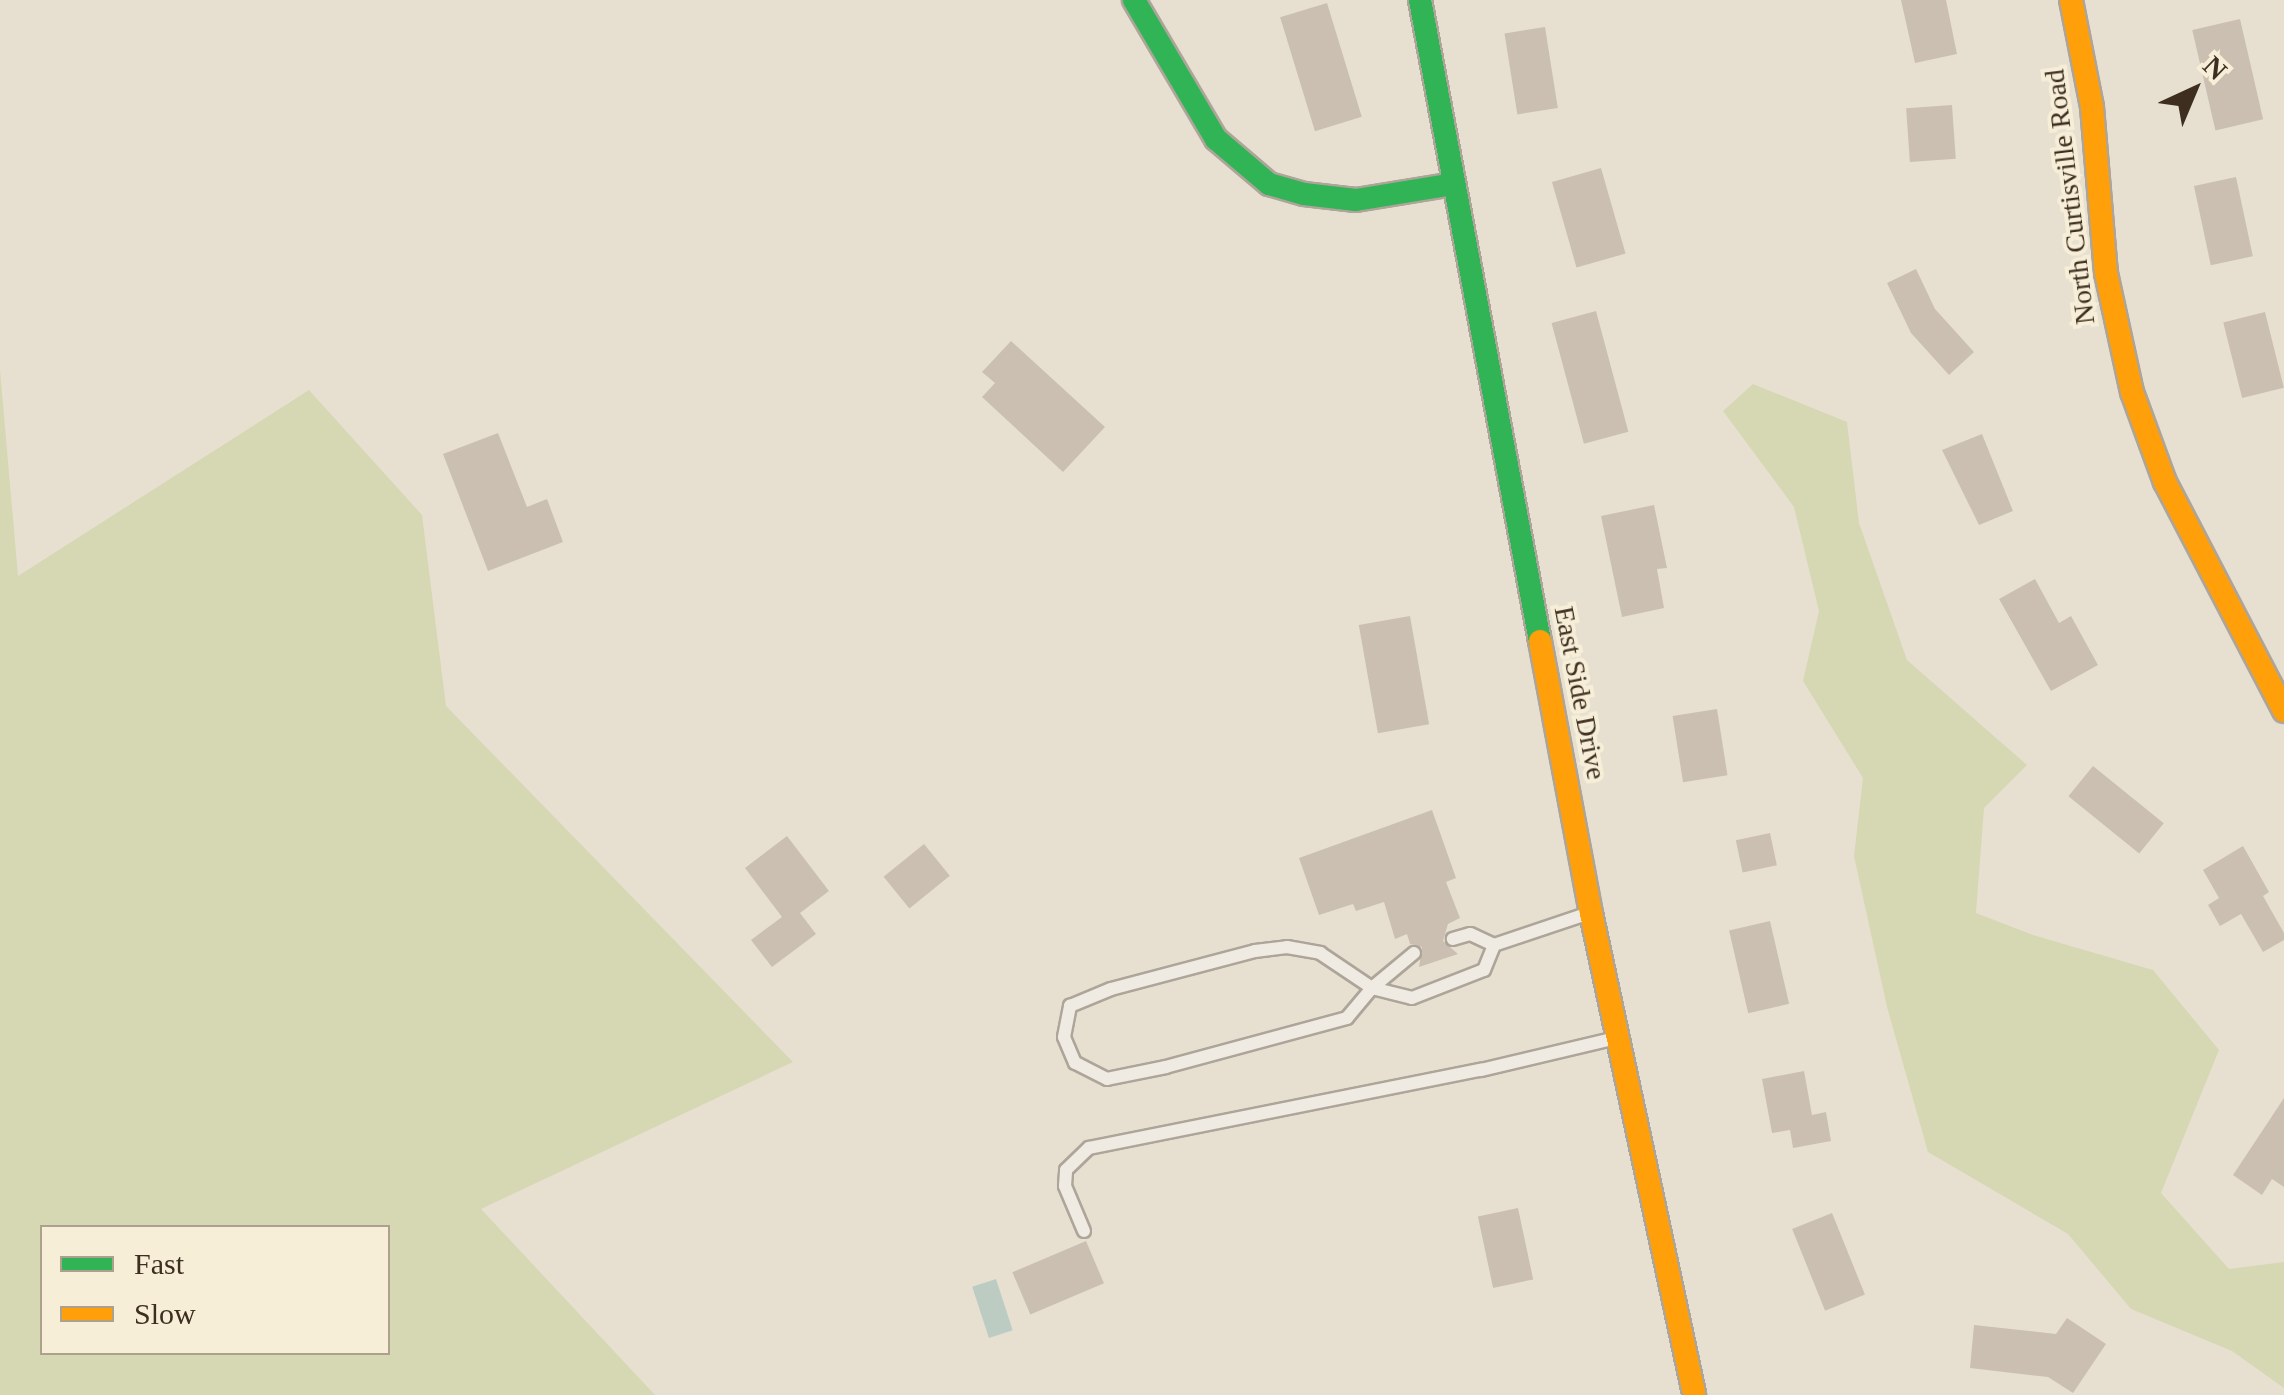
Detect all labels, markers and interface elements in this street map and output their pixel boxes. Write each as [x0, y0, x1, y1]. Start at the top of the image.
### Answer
north arrow [2144, 40, 2244, 140]
text: N [2197, 50, 2233, 86]
street label: North Curtisville Road [2038, 68, 2102, 326]
street label: East Side Drive [1547, 604, 1613, 782]
legend [40, 1225, 390, 1355]
text: Fast [134, 1247, 184, 1280]
text: Slow [134, 1297, 196, 1330]

